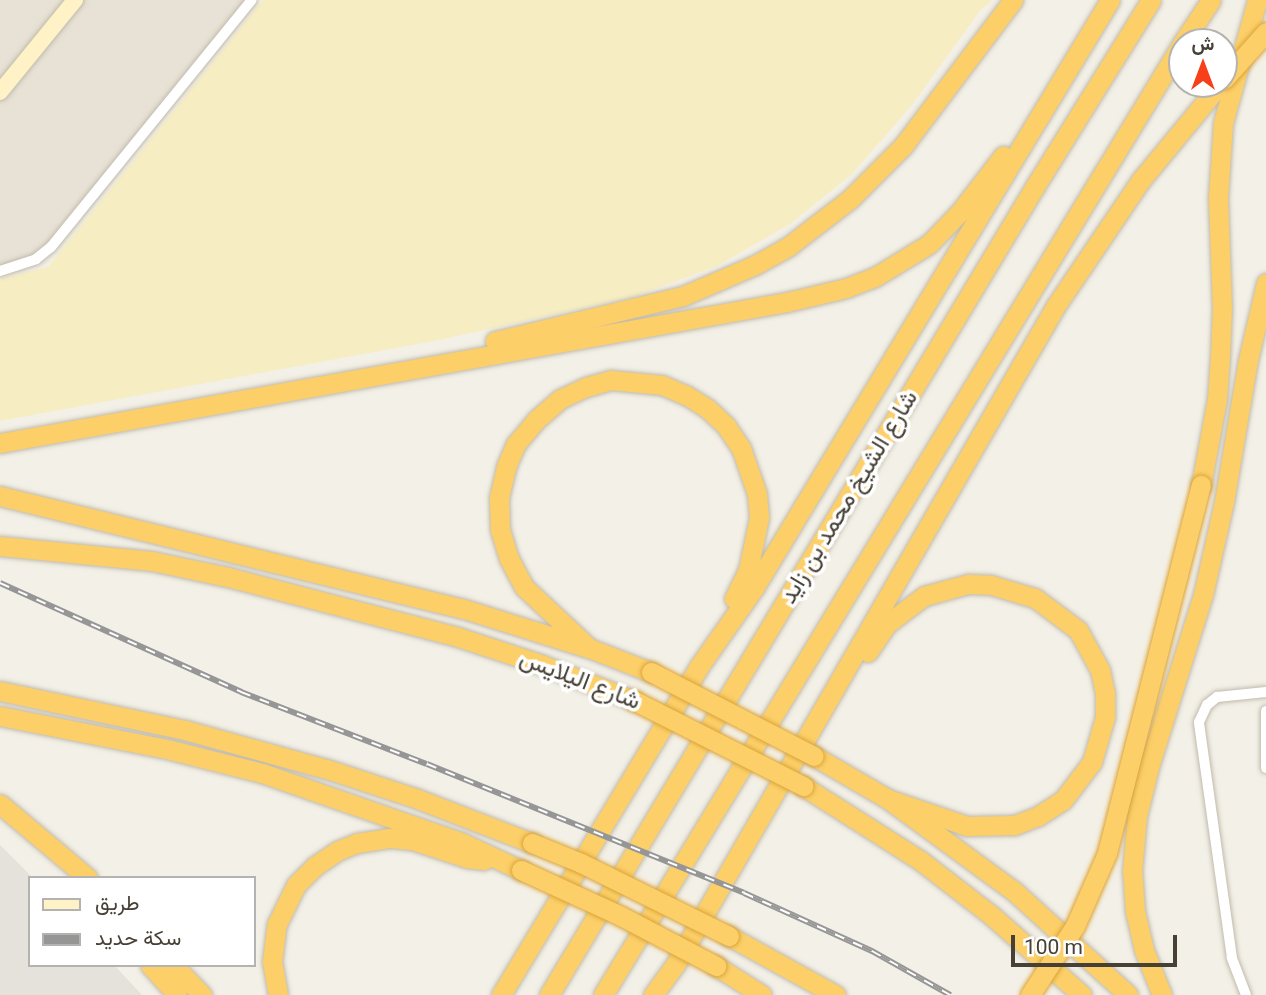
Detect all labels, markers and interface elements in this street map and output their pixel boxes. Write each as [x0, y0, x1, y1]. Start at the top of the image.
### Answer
north arrow [1168, 28, 1238, 98]
text: ش [1192, 32, 1214, 55]
street label: شارع الشيخ محمد بن زايد [774, 385, 924, 609]
street label: شارع اليلايس [516, 644, 644, 716]
legend [28, 876, 256, 967]
text: طريق [95, 891, 140, 915]
scale bar [1014, 922, 1180, 966]
text: سكة حديد [95, 926, 181, 950]
text: 100 m [1024, 935, 1083, 959]

